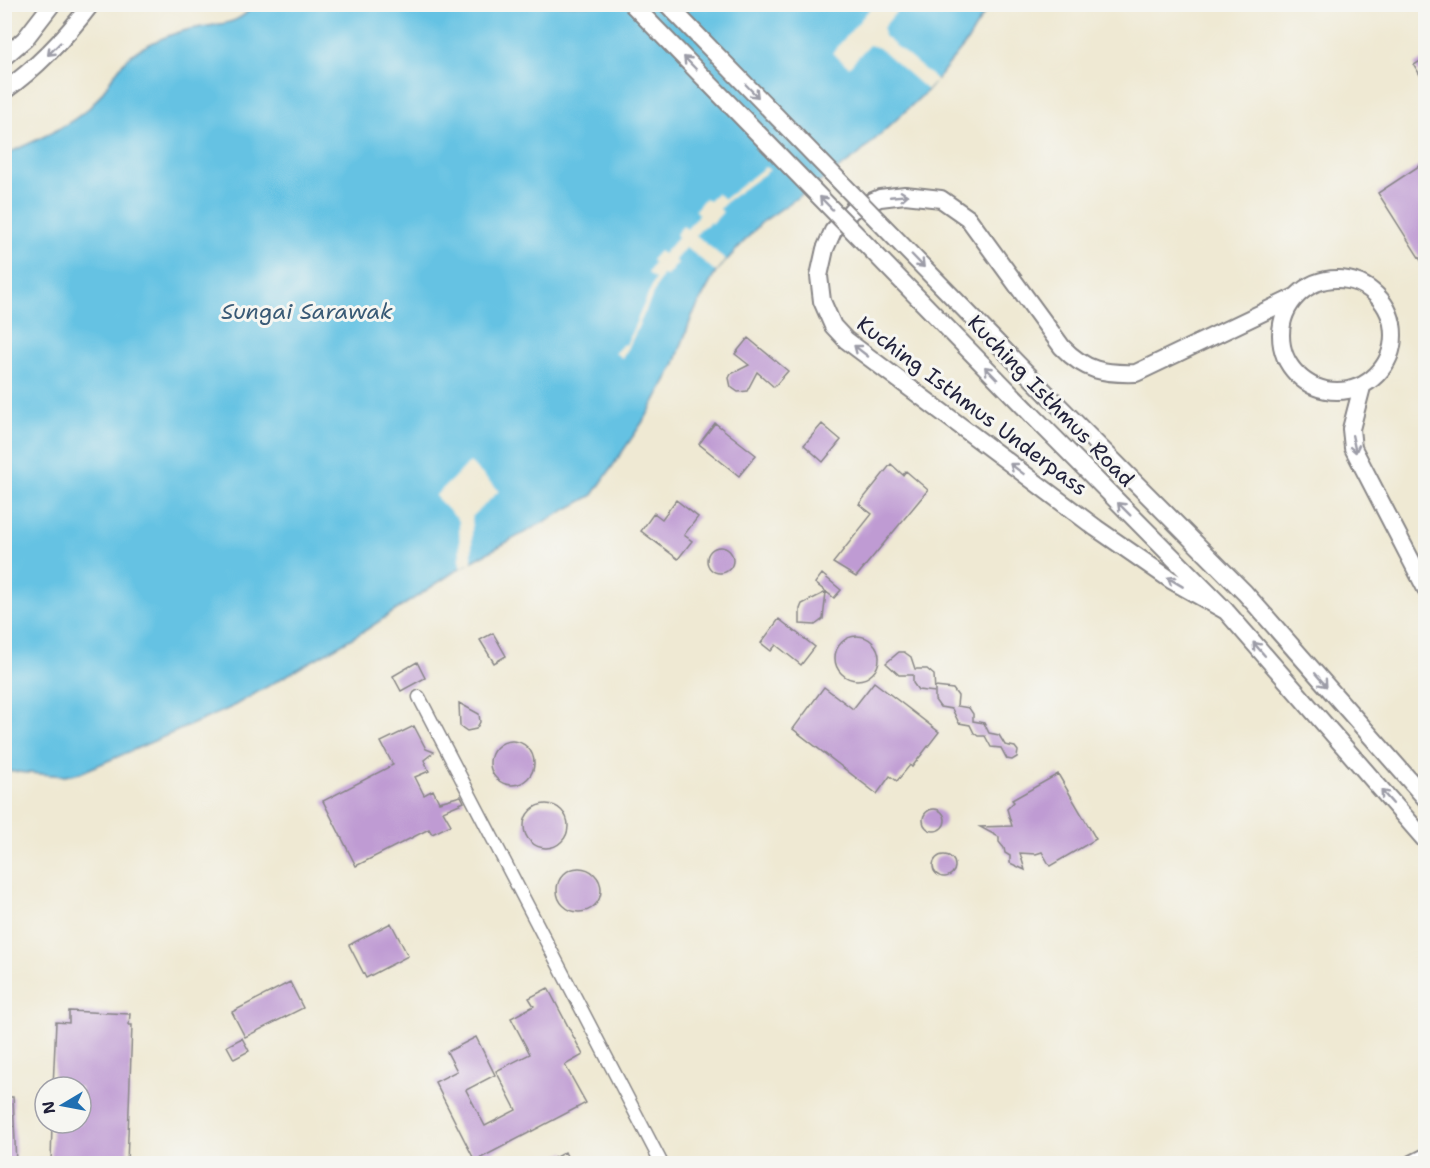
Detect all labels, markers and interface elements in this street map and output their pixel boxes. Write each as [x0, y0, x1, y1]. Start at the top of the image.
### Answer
one-way arrow [46, 42, 61, 56]
one-way arrow [682, 56, 697, 71]
one-way arrow [745, 84, 759, 99]
one-way arrow [889, 190, 908, 201]
one-way arrow [818, 196, 833, 211]
one-way arrow [910, 254, 925, 269]
water label: Sungai Sarawak [221, 297, 393, 326]
street label: Kuching Isthmus Road [961, 309, 1141, 493]
street label: Kuching Isthmus Underpass [851, 310, 1093, 502]
one-way arrow [853, 345, 869, 358]
one-way arrow [984, 366, 998, 381]
one-way arrow [1349, 433, 1360, 453]
one-way arrow [1009, 462, 1025, 475]
one-way arrow [1117, 501, 1132, 516]
one-way arrow [1167, 576, 1184, 588]
one-way arrow [1252, 642, 1266, 657]
one-way arrow [1314, 672, 1328, 687]
one-way arrow [1380, 789, 1394, 804]
north arrow [33, 1075, 93, 1135]
text: N [37, 1099, 60, 1116]

